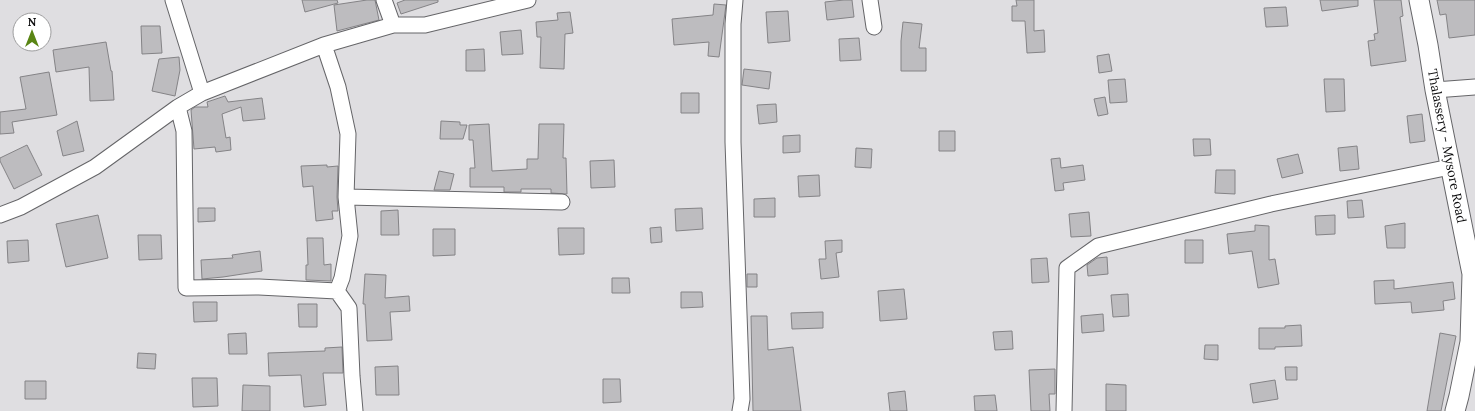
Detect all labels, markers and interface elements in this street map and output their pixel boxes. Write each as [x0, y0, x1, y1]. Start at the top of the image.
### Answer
north arrow [12, 12, 52, 52]
text: N [28, 15, 37, 29]
street label: Thalassery - Mysore Road [1424, 68, 1470, 225]

